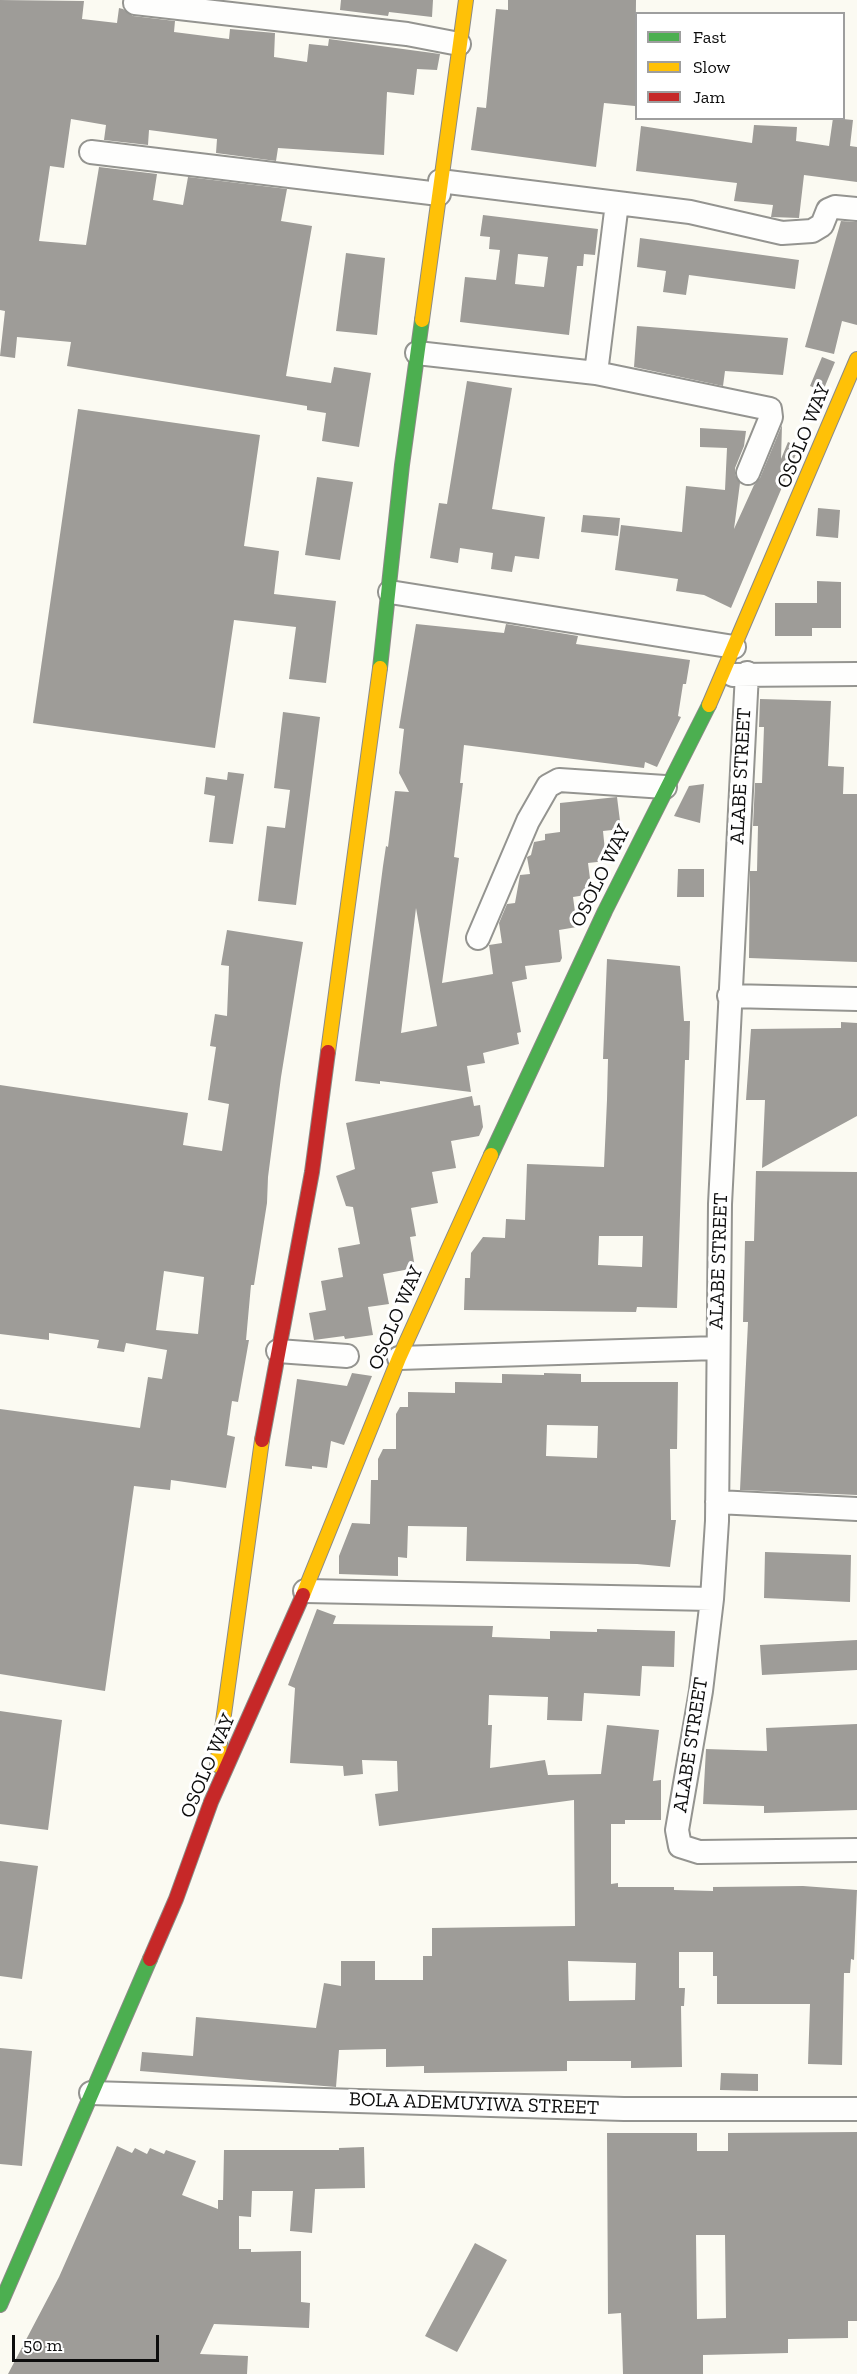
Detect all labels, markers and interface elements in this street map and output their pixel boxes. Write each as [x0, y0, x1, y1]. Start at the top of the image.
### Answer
legend [635, 12, 845, 120]
text: Fast [693, 26, 726, 48]
text: Slow [693, 56, 730, 78]
text: Jam [693, 86, 725, 108]
street label: OSOLO WAY [772, 380, 836, 492]
street label: ALABE STREET [725, 707, 757, 845]
street label: OSOLO WAY [566, 821, 636, 931]
street label: ALABE STREET [705, 1192, 733, 1330]
street label: OSOLO WAY [363, 1262, 429, 1374]
street label: ALABE STREET [668, 1676, 714, 1814]
street label: OSOLO WAY [175, 1710, 241, 1822]
street label: BOLA ADEMUYIWA STREET [348, 2088, 600, 2120]
scale bar [15, 2323, 162, 2361]
text: 50 m [23, 2334, 62, 2356]

